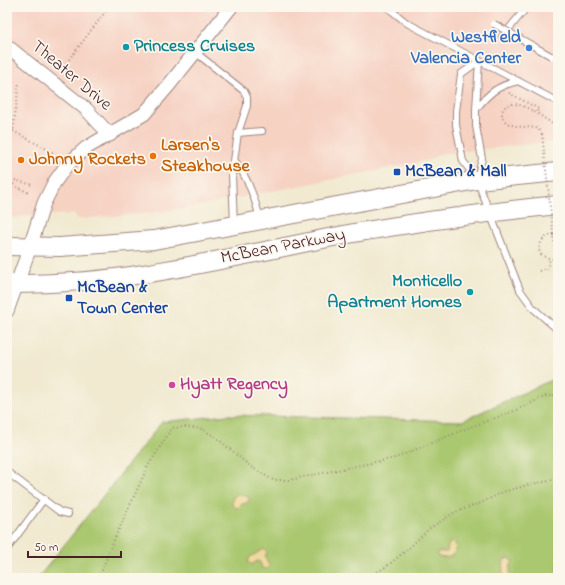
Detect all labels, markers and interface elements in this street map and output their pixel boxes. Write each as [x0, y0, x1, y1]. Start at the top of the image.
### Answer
place label: Westfield Valencia Center [410, 25, 522, 72]
street label: Theater Drive [25, 34, 118, 118]
place label: Princess Cruises [134, 34, 255, 60]
marker: Princess Cruises [121, 42, 131, 52]
marker: Westfield Valencia Center [524, 43, 534, 53]
place label: Larsen's Steakhouse [161, 133, 251, 180]
place label: Johnny Rockets [29, 147, 146, 174]
marker: Larsen's Steakhouse [148, 151, 158, 161]
marker: Johnny Rockets [16, 155, 26, 165]
place label: McBean & Mall [405, 159, 507, 185]
marker: McBean & Mall [392, 167, 402, 177]
street label: McBean Parkway [219, 222, 347, 272]
place label: Monticello Apartment Homes [327, 269, 462, 316]
place label: McBean & Town Center [77, 275, 168, 322]
marker: Monticello Apartment Homes [465, 287, 475, 297]
marker: McBean & Town Center [64, 293, 74, 303]
place label: Hyatt Regency [180, 372, 288, 399]
marker: Hyatt Regency [167, 380, 177, 390]
scale bar [28, 533, 121, 559]
text: 50 m [34, 539, 58, 557]

